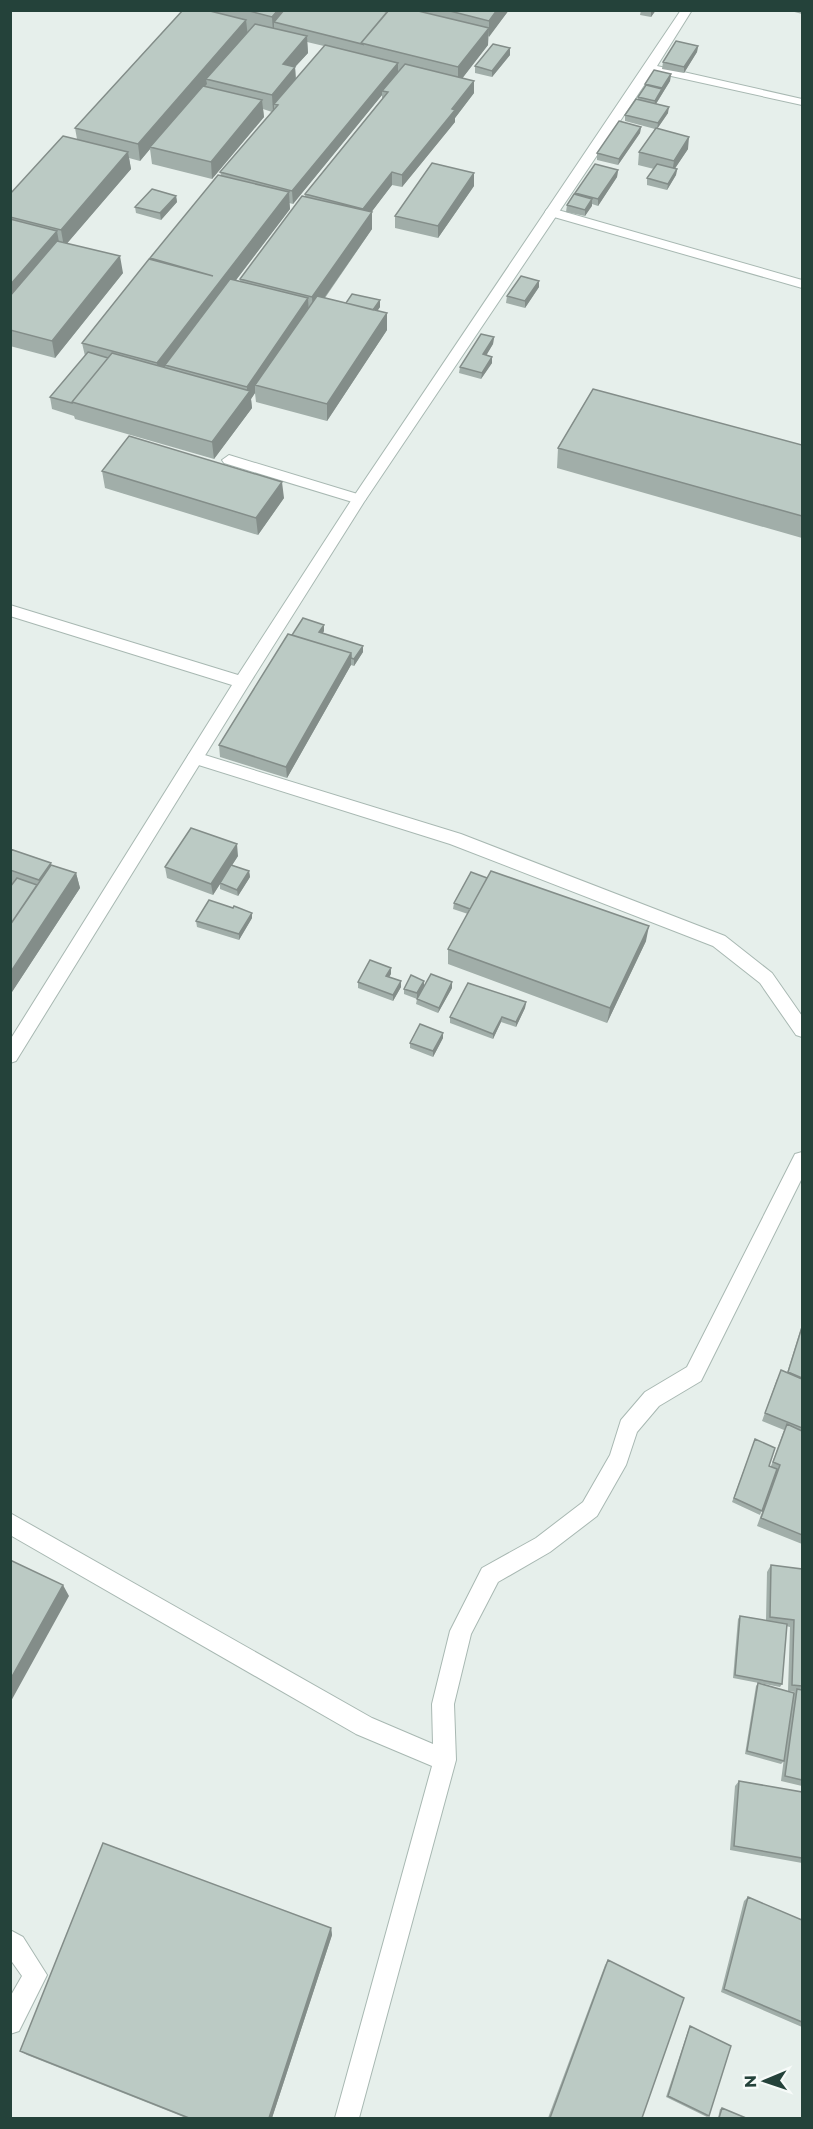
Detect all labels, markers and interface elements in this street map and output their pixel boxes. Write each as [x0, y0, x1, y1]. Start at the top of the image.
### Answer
north arrow [735, 2051, 795, 2111]
text: N [741, 2075, 760, 2088]

